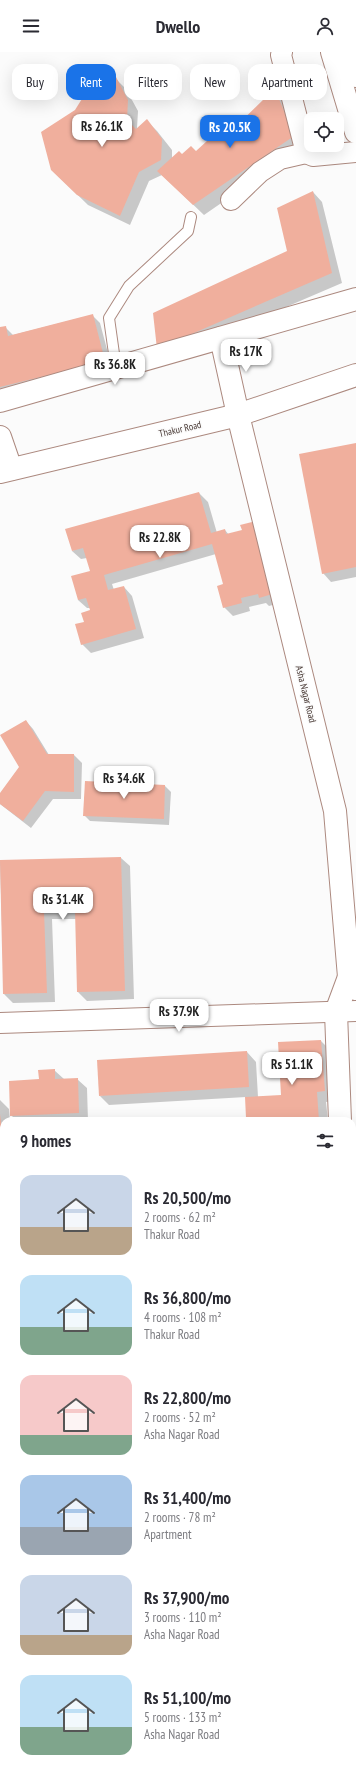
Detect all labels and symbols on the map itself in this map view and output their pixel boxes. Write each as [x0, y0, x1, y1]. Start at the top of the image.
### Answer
pin: Rs 26.1K [61, 114, 143, 148]
pin: Rs 20.5K [189, 115, 271, 149]
pin: Rs 17K [213, 339, 279, 373]
pin: Rs 36.8K [74, 352, 156, 386]
street label: Thakur Road [158, 418, 202, 440]
pin: Rs 22.8K [119, 525, 201, 559]
street label: Asha Nagar Road [293, 664, 319, 724]
pin: Rs 34.6K [83, 766, 165, 800]
pin: Rs 31.4K [22, 887, 104, 921]
pin: Rs 37.9K [138, 999, 220, 1033]
pin: Rs 51.1K [251, 1052, 333, 1086]

